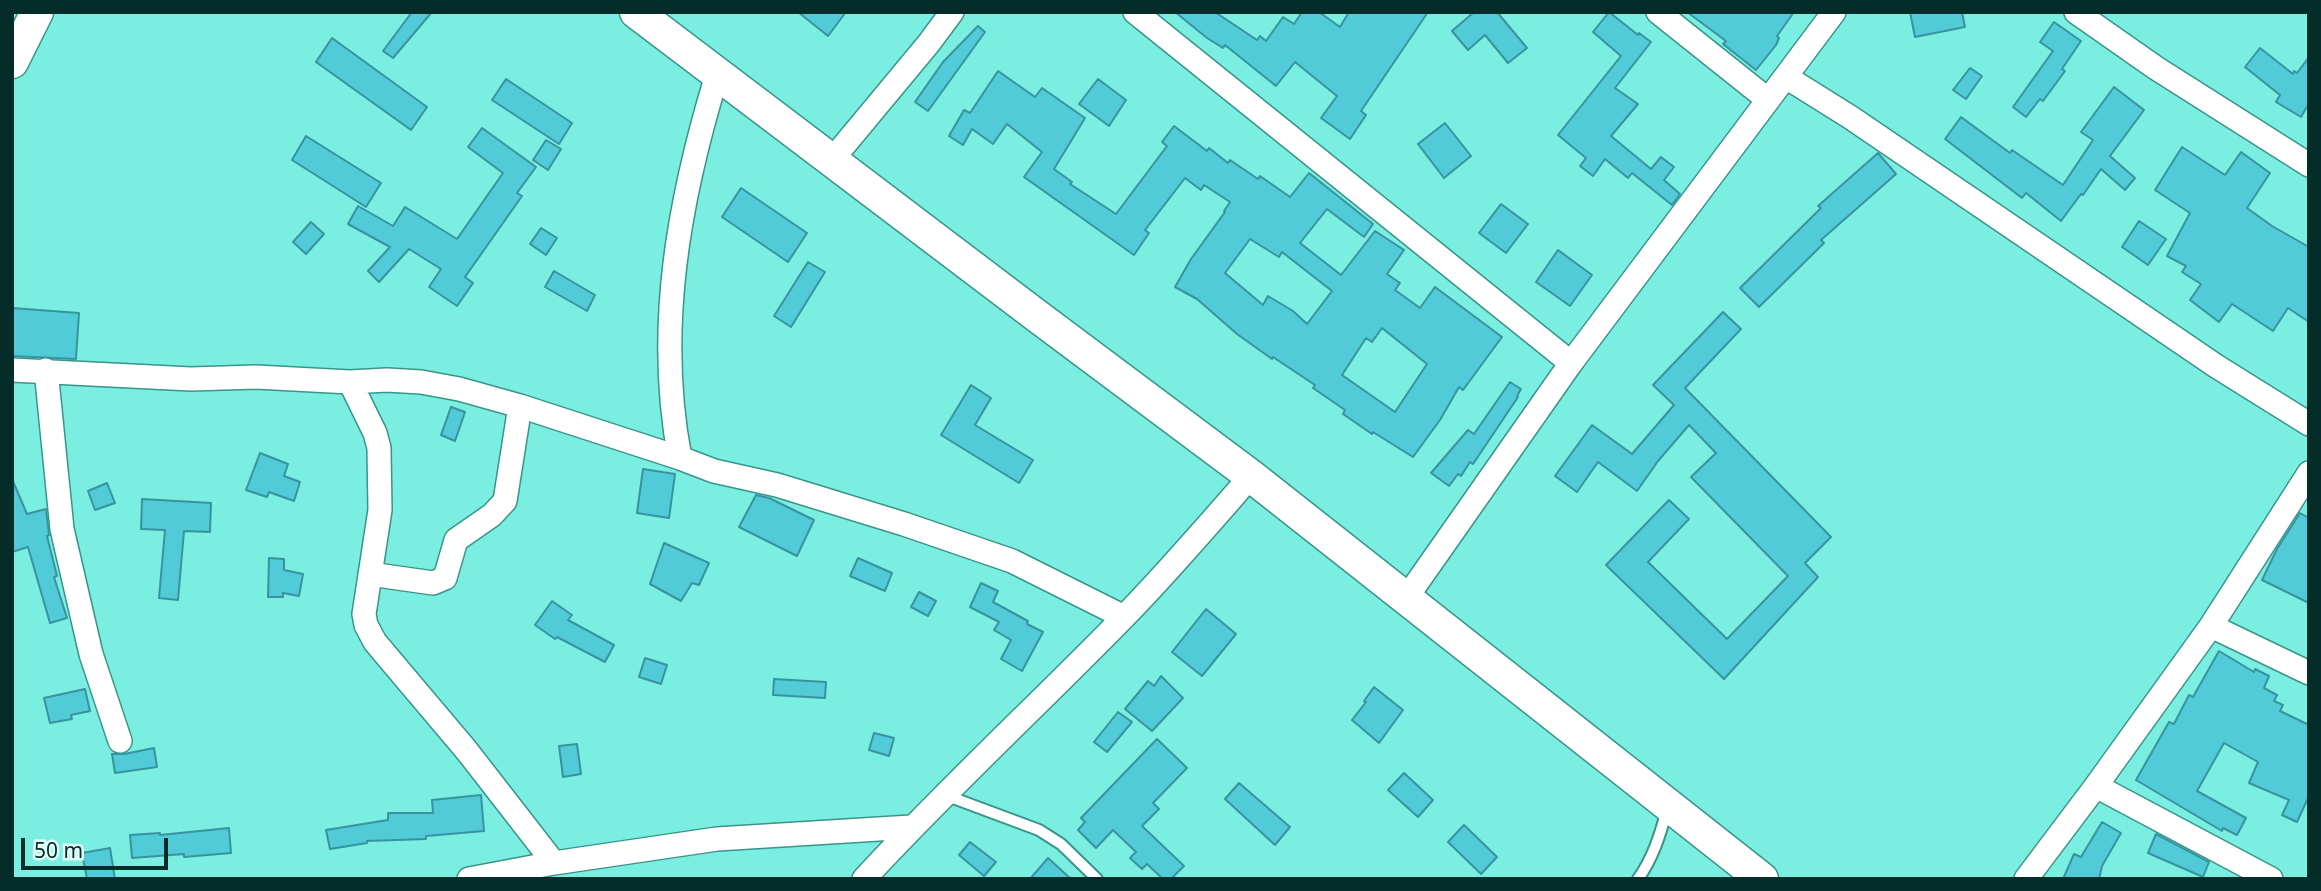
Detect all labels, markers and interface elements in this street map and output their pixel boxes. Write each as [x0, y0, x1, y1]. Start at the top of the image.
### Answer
scale bar [24, 824, 172, 868]
text: 50 m [34, 836, 83, 864]

